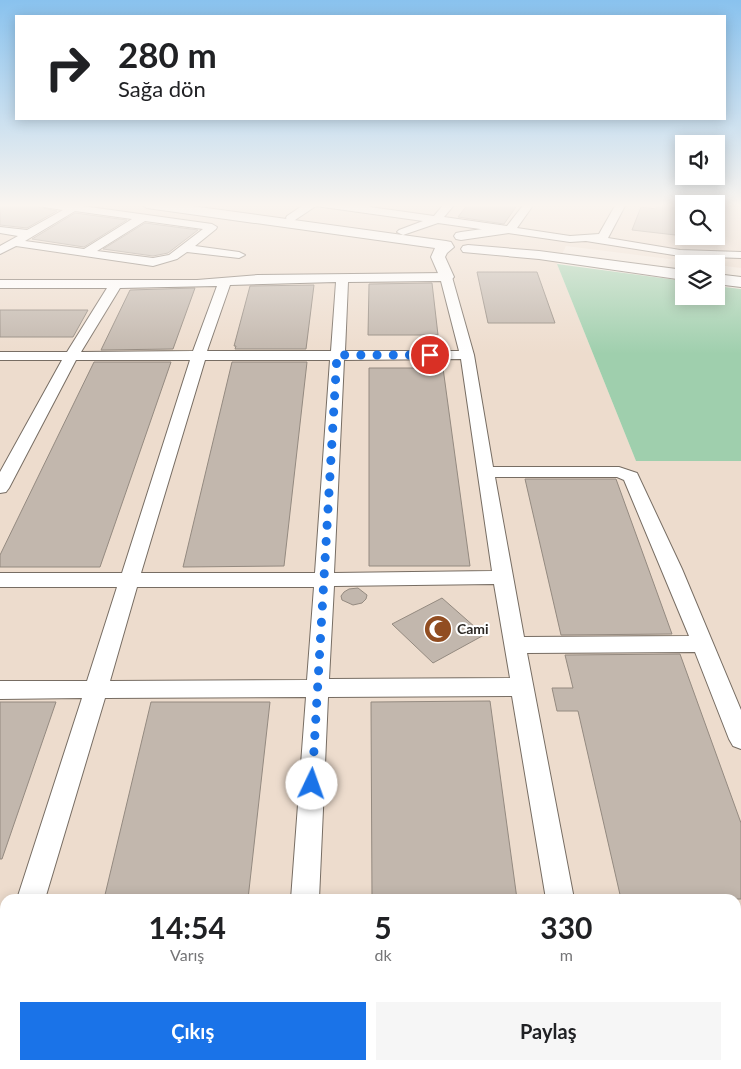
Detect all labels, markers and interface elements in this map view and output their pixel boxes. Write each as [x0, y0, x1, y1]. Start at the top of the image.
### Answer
text: 280 m [118, 33, 217, 75]
icon: right [35, 35, 100, 100]
text: Sağa dön [118, 75, 206, 102]
map controls [675, 135, 725, 305]
button: sound [675, 135, 725, 185]
button: search [675, 195, 725, 245]
button: layers [675, 255, 725, 305]
pin [409, 334, 451, 376]
icon: arrive [416, 341, 444, 369]
mosque icon: Cami [423, 614, 453, 644]
place label: Cami [457, 620, 489, 637]
position arrow [285, 757, 337, 809]
text: 14:54 [149, 909, 226, 945]
text: 5 [374, 909, 392, 945]
text: 330 [540, 909, 592, 945]
text: Varış [170, 945, 204, 964]
text: dk [375, 945, 392, 964]
text: m [560, 945, 573, 964]
button: Çıkış [20, 1002, 366, 1060]
button: Paylaş [376, 1002, 721, 1060]

